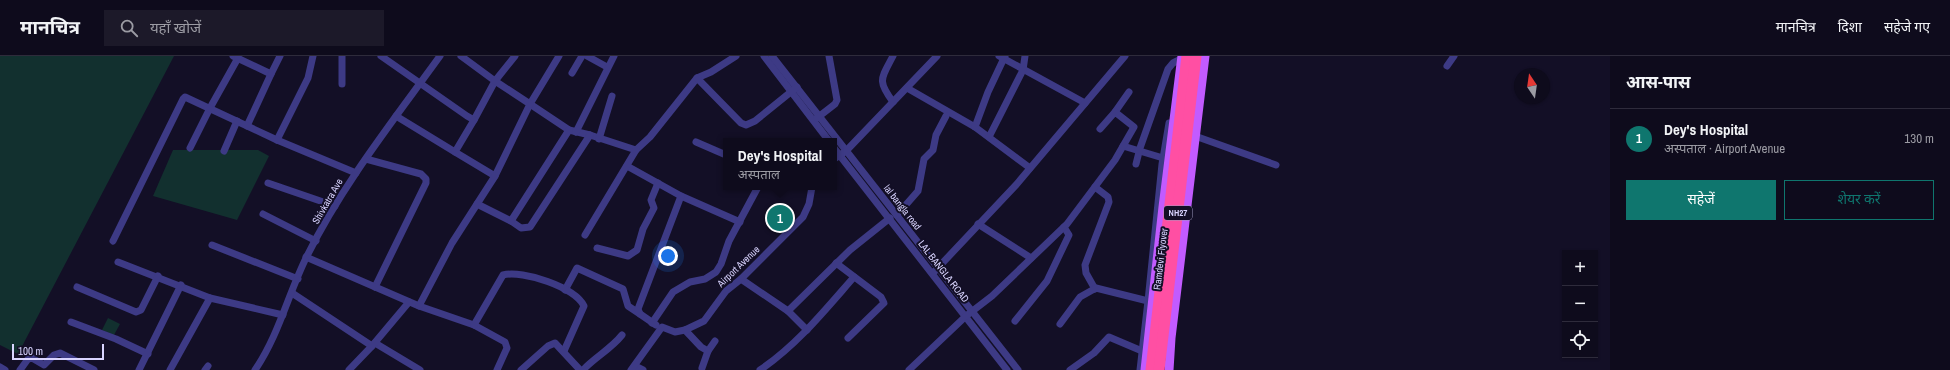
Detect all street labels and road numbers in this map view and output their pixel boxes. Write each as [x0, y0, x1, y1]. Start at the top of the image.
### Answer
street label: Shivkatra Ave [309, 176, 346, 226]
street label: lal bangla road [881, 182, 924, 233]
road number: NH27 [1164, 206, 1192, 220]
street label: Ramdevi Flyover [1150, 227, 1171, 291]
street label: LAL BANGLA ROAD [915, 238, 972, 305]
street label: Airport Avenue [714, 243, 763, 291]

